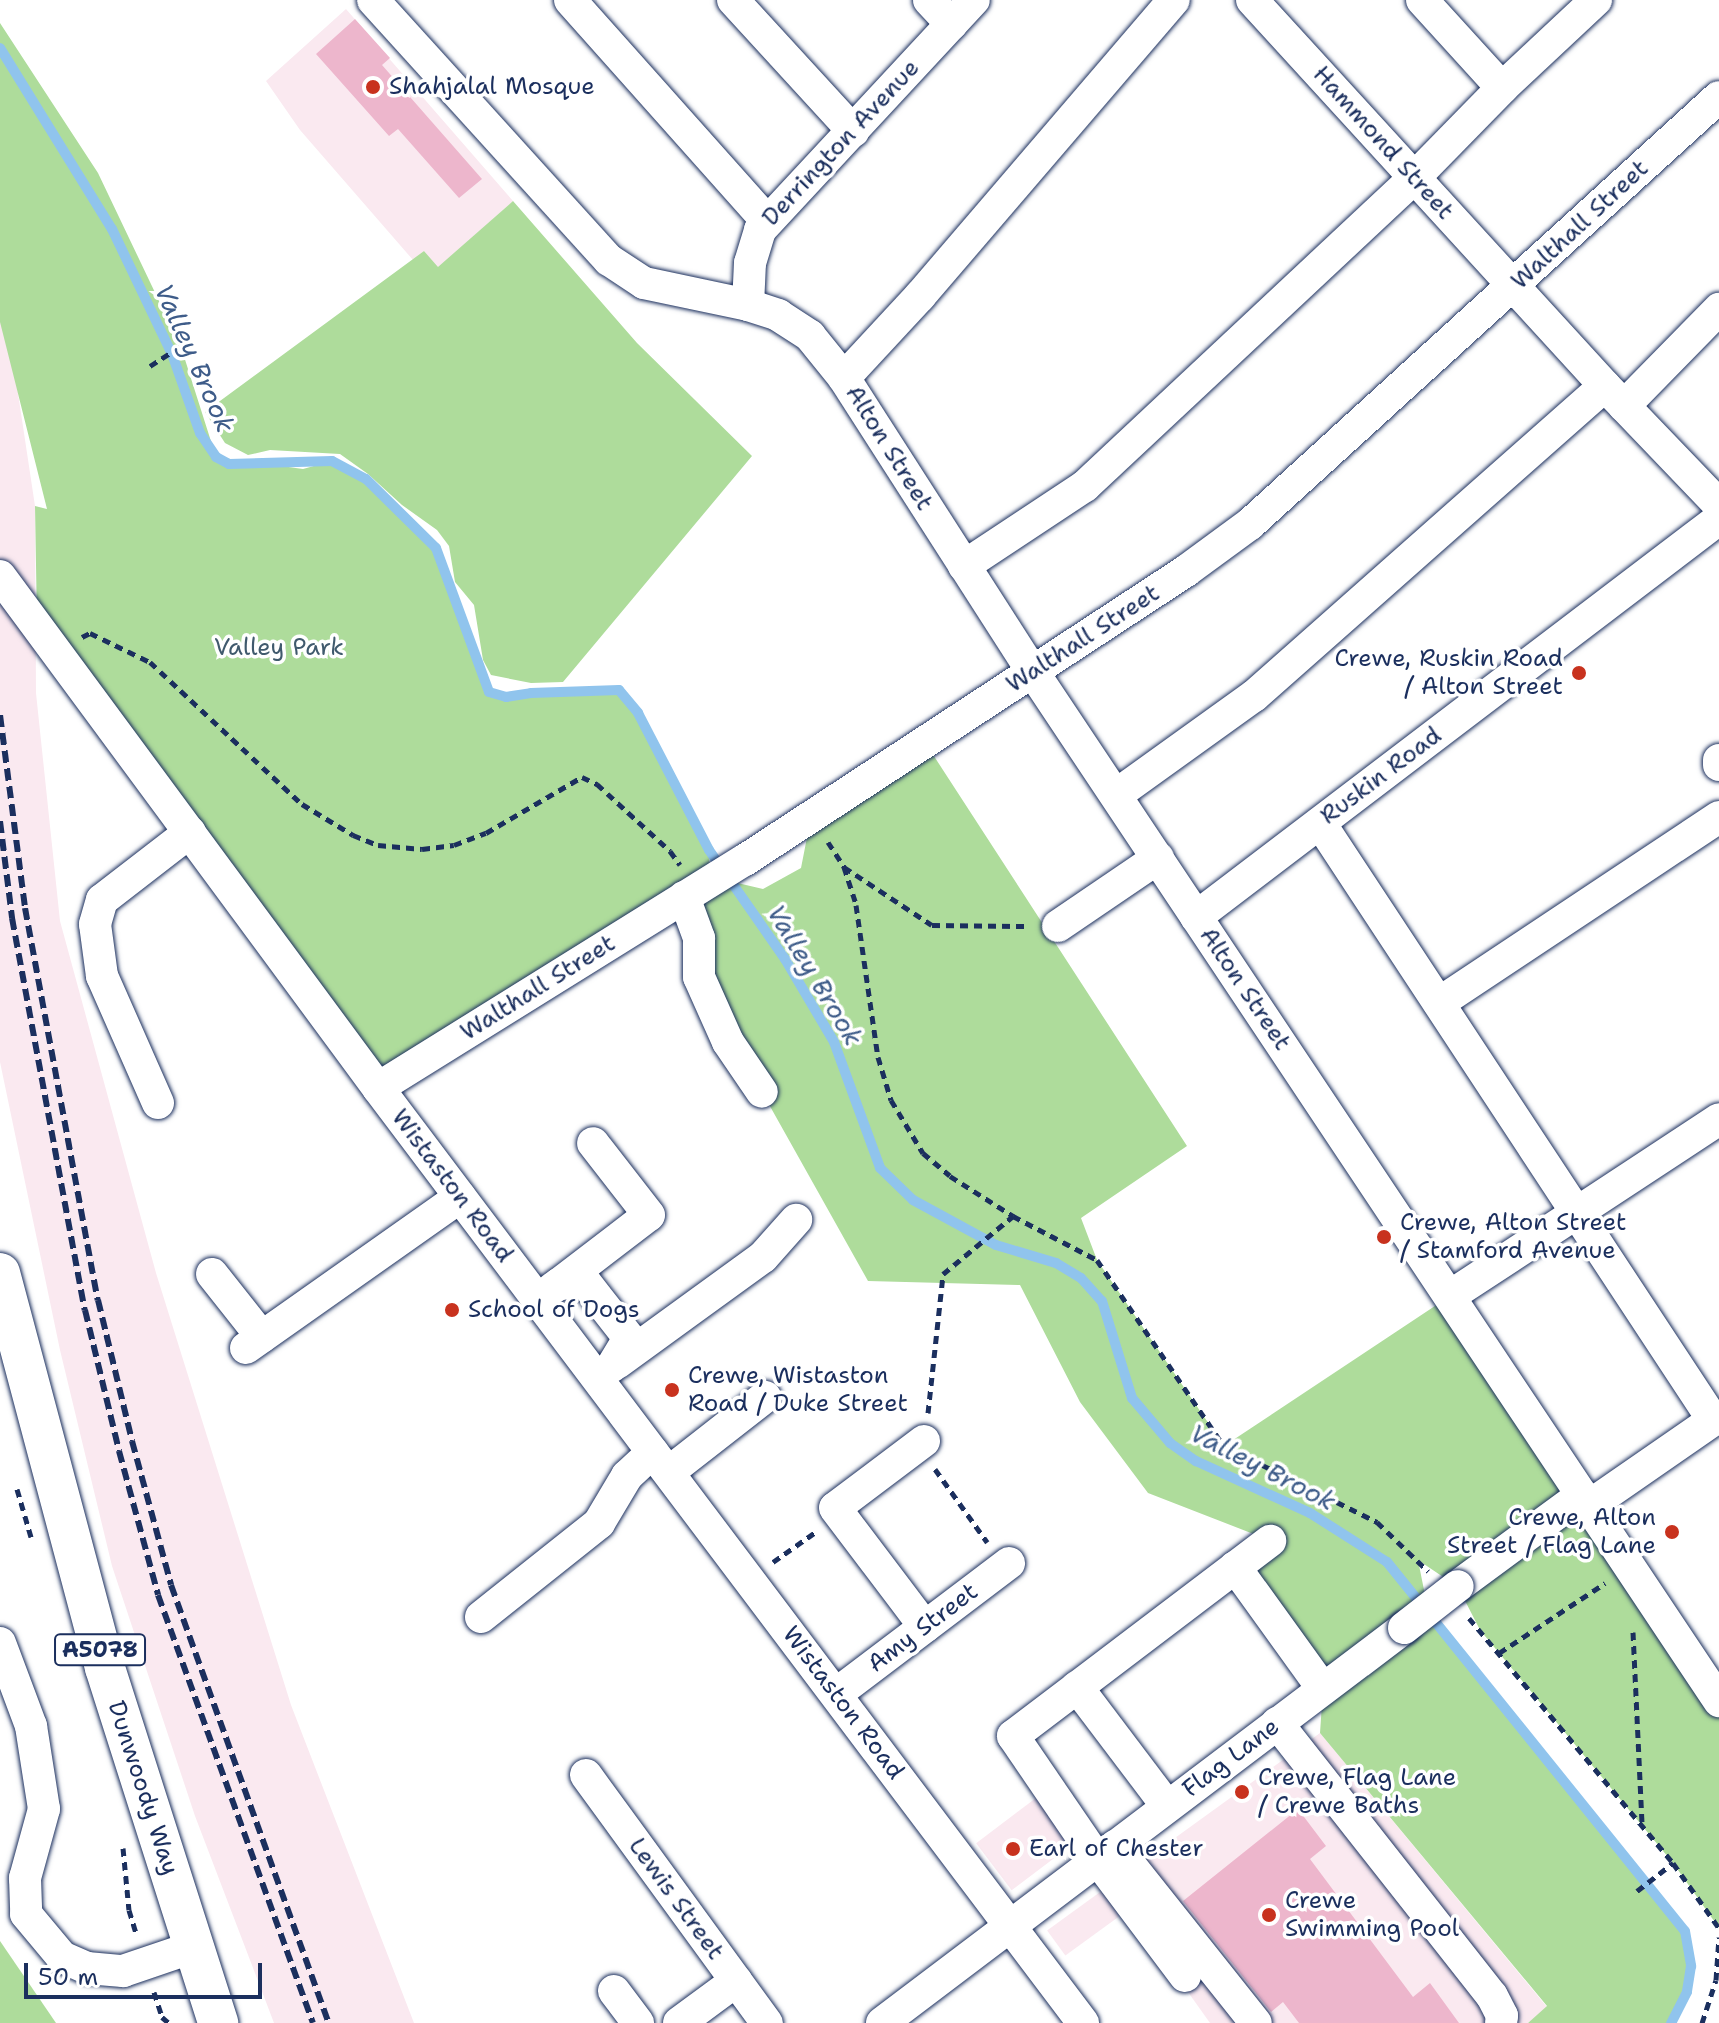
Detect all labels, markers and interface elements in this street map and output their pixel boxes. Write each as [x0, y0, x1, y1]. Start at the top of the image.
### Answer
street label: Derrington Avenue [756, 54, 926, 232]
street label: Hammond Street [1307, 60, 1459, 226]
place label: Shahjalal Mosque [389, 73, 595, 101]
marker: Shahjalal Mosque [364, 78, 382, 96]
street label: Walthall Street [1506, 154, 1654, 296]
water label: Valley Brook [148, 279, 242, 437]
street label: Alton Street [839, 380, 939, 516]
street label: Walthall Street [1001, 579, 1165, 699]
park label: Valley Park [214, 634, 344, 662]
place label: Crewe, Ruskin Road / Alton Street [1334, 645, 1563, 701]
marker: Crewe, Ruskin Road / Alton Street [1570, 664, 1588, 682]
street label: Ruskin Road [1315, 721, 1447, 831]
water label: Valley Brook [761, 899, 869, 1051]
street label: Alton Street [1193, 922, 1297, 1056]
street label: Walthall Street [455, 929, 621, 1047]
street label: Wistaston Road [385, 1104, 519, 1268]
place label: Crewe, Alton Street / Stamford Avenue [1400, 1209, 1627, 1265]
marker: Crewe, Alton Street / Stamford Avenue [1375, 1228, 1393, 1246]
place label: School of Dogs [468, 1296, 640, 1324]
marker: School of Dogs [443, 1301, 461, 1319]
place label: Crewe, Wistaston Road / Duke Street [688, 1362, 908, 1418]
marker: Crewe, Wistaston Road / Duke Street [663, 1381, 681, 1399]
water label: Valley Brook [1185, 1417, 1341, 1517]
place label: Crewe, Alton Street / Flag Lane [1447, 1504, 1656, 1560]
marker: Crewe, Alton Street / Flag Lane [1663, 1523, 1681, 1541]
street label: Amy Street [862, 1577, 984, 1679]
street label: Wistaston Road [776, 1621, 910, 1785]
road number: A5078 [54, 1632, 146, 1668]
street label: Dunwoody Way [101, 1697, 185, 1879]
street label: Flag Lane [1177, 1712, 1285, 1804]
place label: Crewe, Flag Lane / Crewe Baths [1258, 1764, 1456, 1820]
marker: Crewe, Flag Lane / Crewe Baths [1233, 1783, 1251, 1801]
street label: Lewis Street [622, 1832, 730, 1966]
place label: Earl of Chester [1029, 1835, 1204, 1863]
marker: Earl of Chester [1004, 1840, 1022, 1858]
place label: Crewe Swimming Pool [1285, 1887, 1459, 1943]
marker: Crewe Swimming Pool [1260, 1906, 1278, 1924]
scale bar [28, 1947, 266, 1997]
text: 50 m [38, 1961, 98, 1993]

